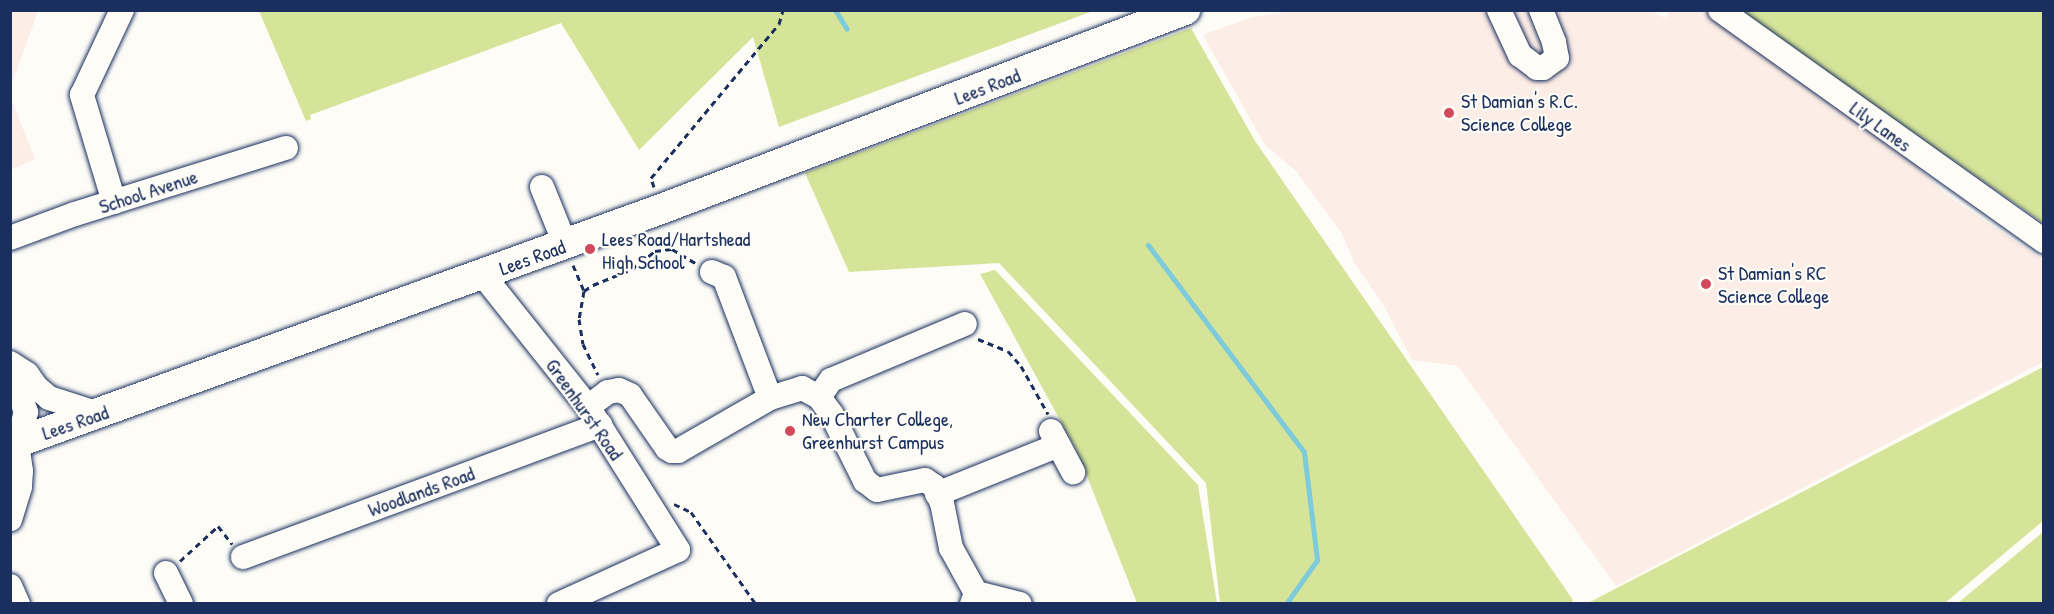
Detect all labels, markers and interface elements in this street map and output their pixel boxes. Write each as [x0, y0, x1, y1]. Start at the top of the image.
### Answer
street label: Lees Road [951, 63, 1023, 109]
place label: St Damian's R.C. Science College [1461, 89, 1578, 136]
street label: Lily Lanes [1846, 96, 1916, 156]
marker: St Damian's R.C. Science College [1442, 106, 1456, 120]
street label: School Avenue [96, 164, 200, 218]
place label: Lees Road/Hartshead High School [602, 226, 750, 273]
street label: Lees Road [496, 234, 568, 280]
marker: Lees Road/Hartshead High School [583, 242, 597, 256]
place label: St Damian's RC Science College [1718, 260, 1829, 307]
marker: St Damian's RC Science College [1699, 277, 1713, 291]
street label: Greenhurst Road [541, 354, 629, 464]
street label: Lees Road [39, 400, 111, 444]
place label: New Charter College, Greenhurst Campus [802, 407, 953, 454]
marker: New Charter College, Greenhurst Campus [783, 424, 797, 438]
street label: Woodlands Road [365, 461, 477, 521]

